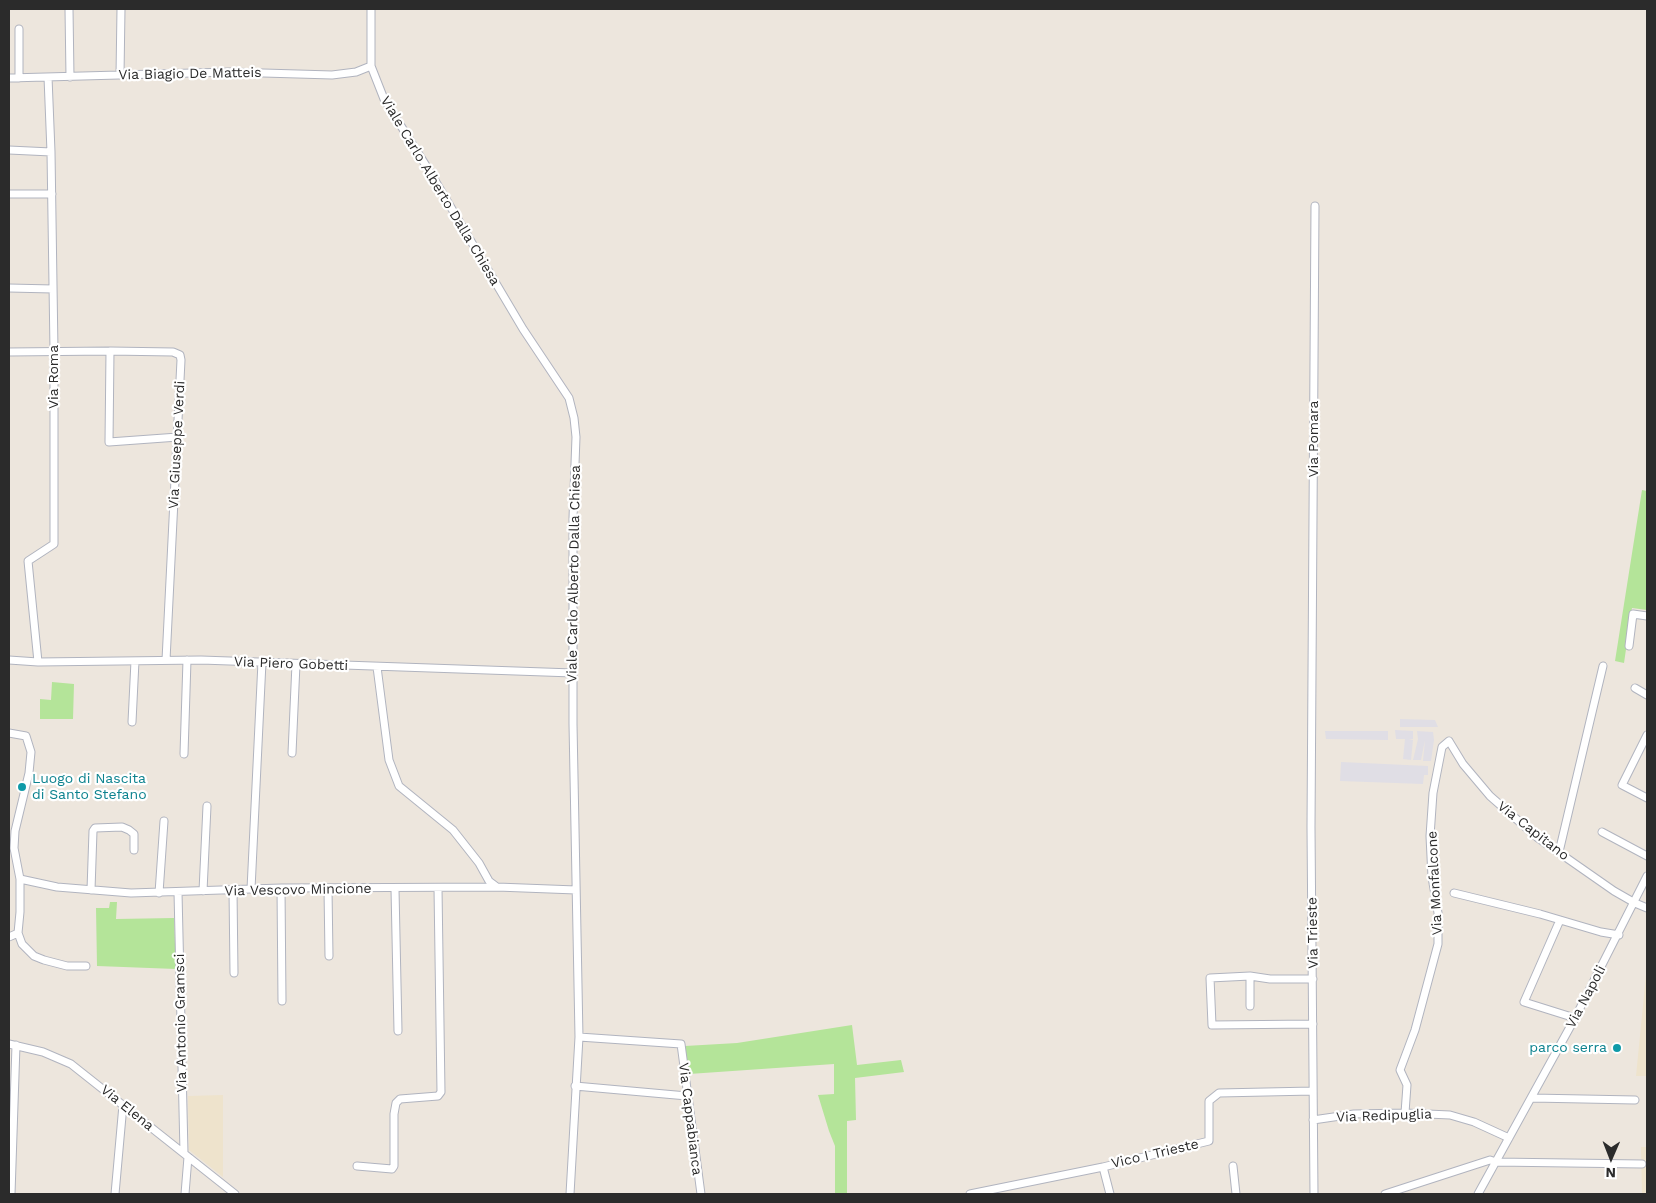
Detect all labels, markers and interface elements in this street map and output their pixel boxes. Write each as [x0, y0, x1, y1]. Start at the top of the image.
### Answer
street label: Via Biagio De Matteis [118, 64, 262, 84]
street label: Viale Carlo Alberto Dalla Chiesa [377, 93, 503, 289]
street label: Via Roma [46, 345, 62, 409]
street label: Via Giuseppe Verdi [165, 380, 189, 510]
street label: Via Pomara [1306, 400, 1322, 478]
street label: Viale Carlo Alberto Dalla Chiesa [564, 465, 584, 683]
street label: Via Piero Gobetti [234, 654, 348, 674]
place label: Luogo di Nascita di Santo Stefano [32, 771, 147, 804]
marker: Luogo di Nascita di Santo Stefano [16, 781, 28, 793]
street label: Via Capitano [1494, 798, 1572, 864]
street label: Via Monfalcone [1424, 830, 1446, 936]
street label: Via Vescovo Mincione [224, 880, 372, 900]
street label: Via Trieste [1304, 897, 1322, 969]
street label: Via Antonio Gramsci [171, 953, 191, 1093]
street label: Via Napoli [1562, 963, 1610, 1031]
place label: parco serra [1529, 1040, 1607, 1056]
marker: parco serra [1611, 1042, 1623, 1054]
street label: Via Cappabianca [675, 1062, 705, 1176]
street label: Via Elena [97, 1082, 157, 1134]
street label: Via Redipuglia [1336, 1106, 1432, 1126]
north arrow [1586, 1133, 1636, 1183]
street label: Vico I Trieste [1110, 1136, 1200, 1172]
text: N [1605, 1165, 1616, 1181]

